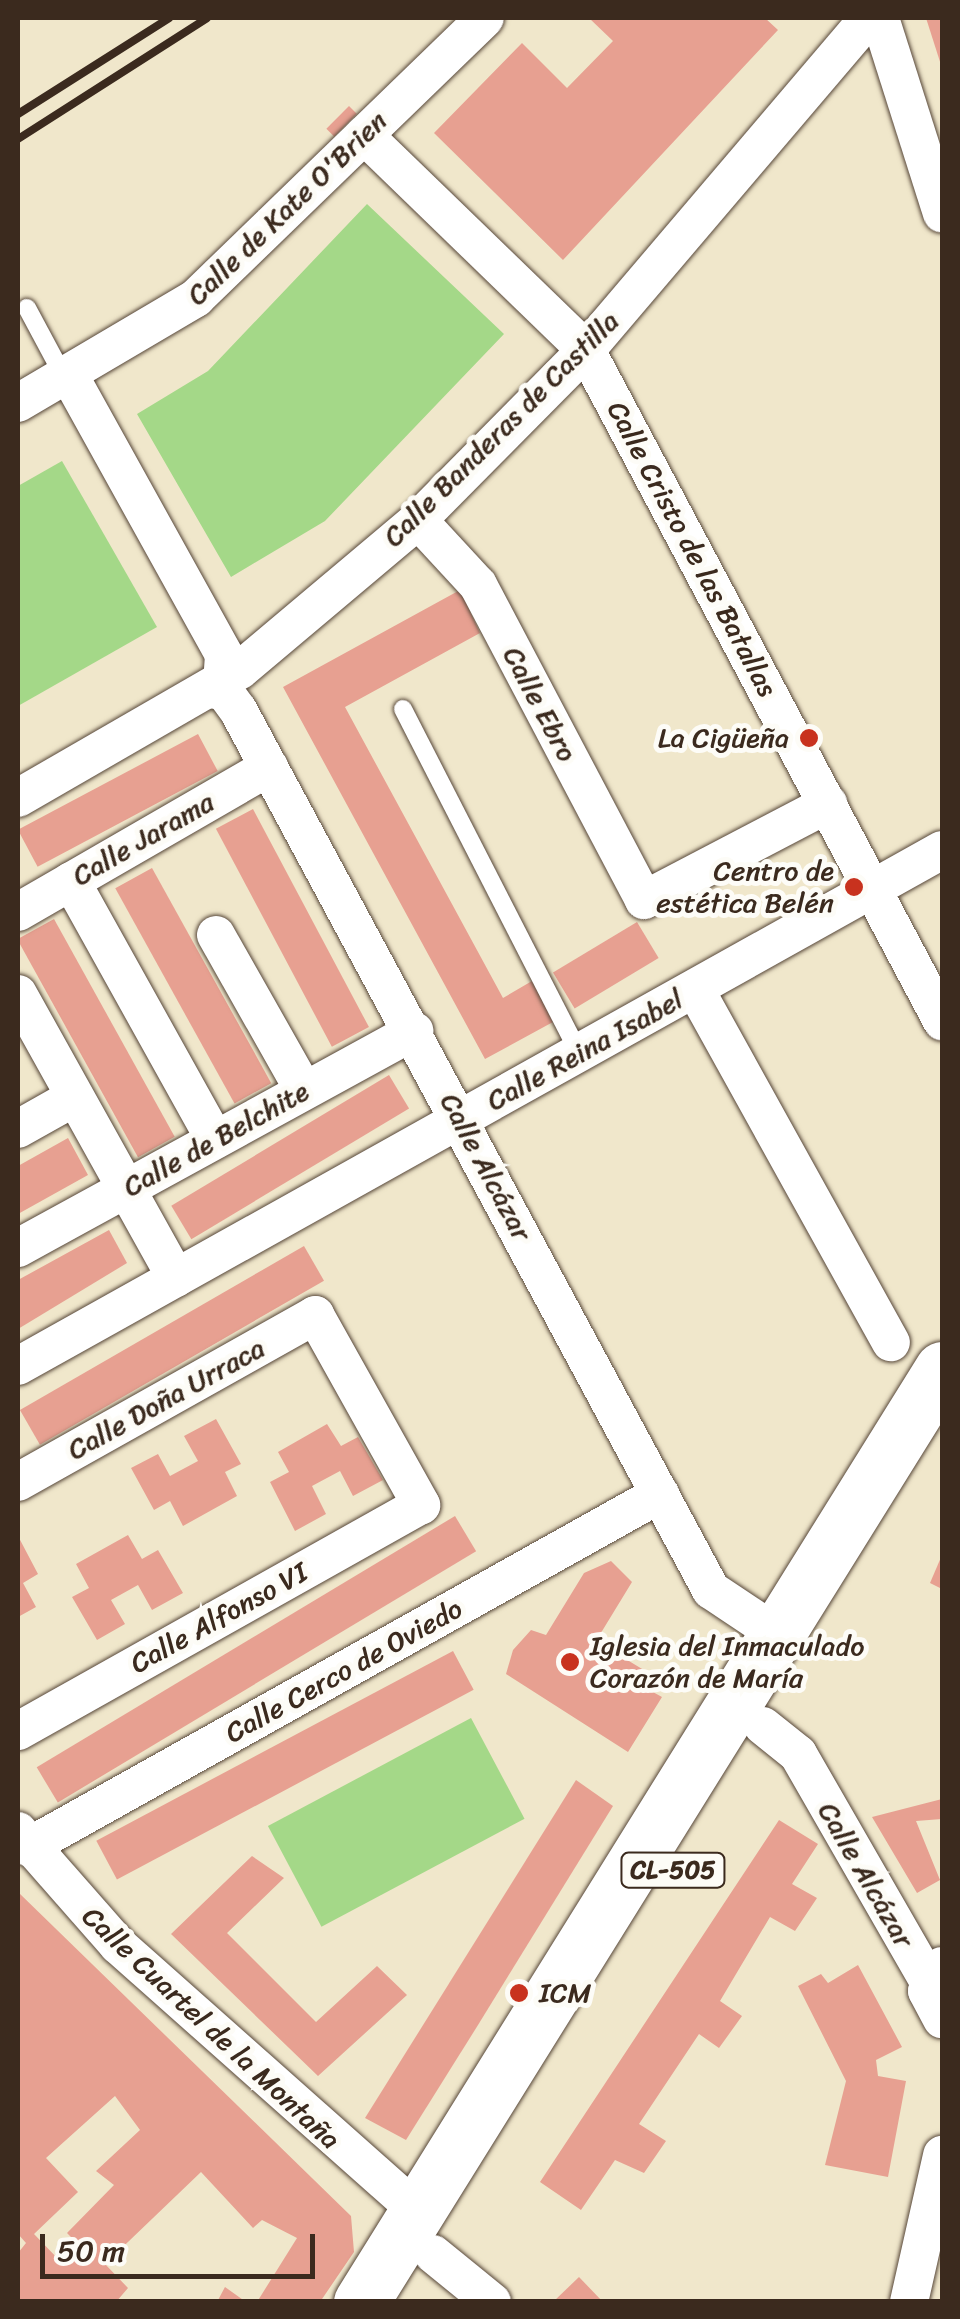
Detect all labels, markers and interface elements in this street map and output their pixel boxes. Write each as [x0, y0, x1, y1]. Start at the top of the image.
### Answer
street label: Calle de Kate O'Brien [180, 104, 394, 312]
street label: Calle Banderas de Castilla [375, 303, 627, 555]
street label: Calle Cristo de las Batallas [599, 395, 785, 703]
street label: Calle Ebro [496, 641, 584, 767]
place label: La Cigüeña [657, 721, 789, 755]
marker: La Cigüeña [798, 727, 820, 749]
street label: Calle Jarama [66, 785, 220, 893]
place label: Centro de estética Belén [656, 854, 834, 920]
marker: Centro de estética Belén [843, 876, 865, 898]
street label: Calle Reina Isabel [481, 982, 689, 1118]
street label: Calle de Belchite [117, 1074, 315, 1204]
street label: Calle Alcázar [433, 1087, 539, 1247]
street label: Calle Doña Urraca [62, 1331, 270, 1467]
street label: Calle Alfonso VI [124, 1555, 314, 1681]
street label: Calle Cerco de Oviedo [219, 1592, 469, 1750]
place label: Iglesia del Inmaculado Corazón de María [590, 1629, 864, 1695]
marker: Iglesia del Inmaculado Corazón de María [559, 1651, 581, 1673]
street label: Calle Alcázar [811, 1796, 921, 1954]
road number: CL-505 [618, 1850, 728, 1890]
street label: Calle Cuartel de la Montaña [75, 1899, 347, 2157]
place label: ICM [539, 1976, 591, 2010]
marker: ICM [508, 1982, 530, 2004]
scale bar [45, 2214, 320, 2276]
text: 50 m [57, 2224, 125, 2278]

